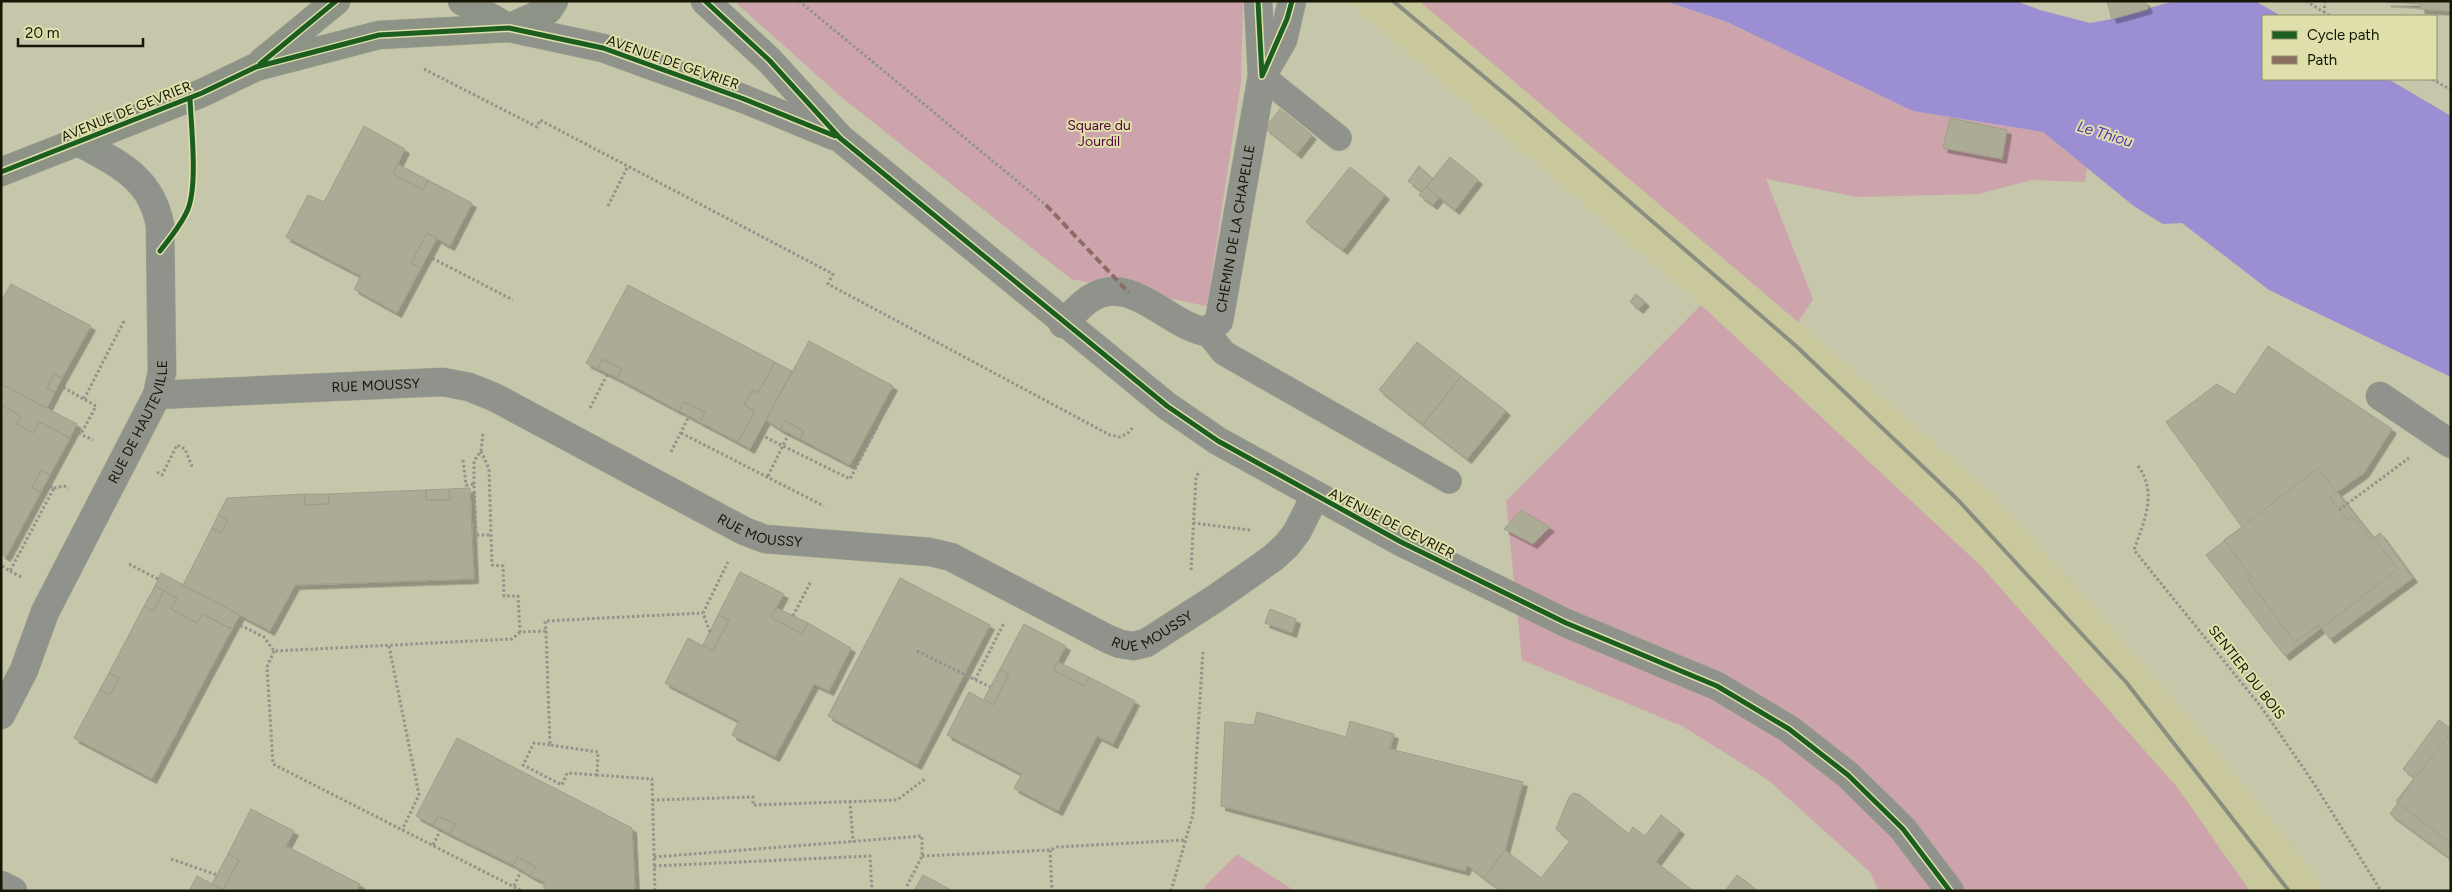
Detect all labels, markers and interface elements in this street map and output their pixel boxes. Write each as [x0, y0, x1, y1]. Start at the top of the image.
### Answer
scale bar [18, 15, 142, 47]
legend [2262, 15, 2437, 80]
text: 20 m [25, 24, 59, 42]
text: Cycle path [2307, 26, 2379, 44]
street label: AVENUE DE GEVRIER [604, 32, 742, 93]
text: Path [2307, 51, 2337, 69]
street label: AVENUE DE GEVRIER [59, 77, 194, 145]
park label: Square du Jourdil [1067, 117, 1131, 150]
water label: Le Thiou [2075, 117, 2135, 151]
street label: CHEMIN DE LA CHAPELLE [1213, 144, 1259, 314]
street label: RUE DE HAUTEVILLE [105, 360, 171, 487]
street label: RUE MOUSSY [331, 375, 421, 396]
street label: AVENUE DE GEVRIER [1326, 484, 1458, 563]
street label: RUE MOUSSY [714, 510, 804, 551]
street label: RUE MOUSSY [1109, 607, 1197, 655]
street label: SENTIER DU BOIS [2205, 622, 2289, 723]

